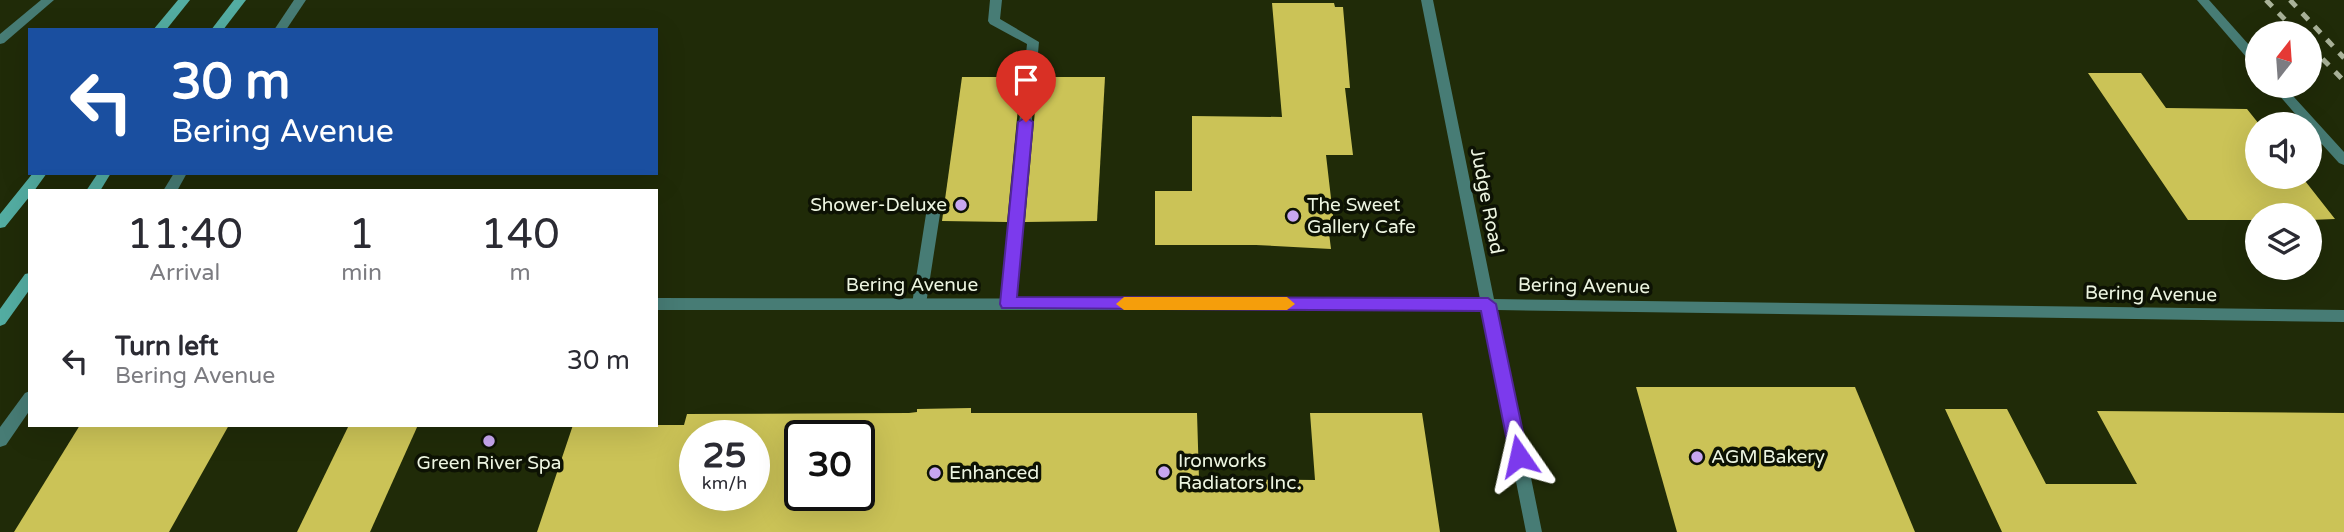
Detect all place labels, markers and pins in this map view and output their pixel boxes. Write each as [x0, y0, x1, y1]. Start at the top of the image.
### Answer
pin [996, 50, 1056, 122]
place label: Shower-Deluxe [810, 194, 947, 216]
place label: The Sweet Gallery Cafe [1307, 194, 1416, 238]
marker: Shower-Deluxe [953, 197, 969, 213]
marker: The Sweet Gallery Cafe [1285, 208, 1301, 224]
marker: Green River Spa [481, 433, 497, 449]
place label: AGM Bakery [1711, 446, 1825, 468]
marker: AGM Bakery [1689, 449, 1705, 465]
place label: Ironworks Radiators Inc. [1178, 450, 1301, 494]
place label: Green River Spa [417, 452, 561, 474]
place label: Enhanced [949, 462, 1039, 484]
marker: Ironworks Radiators Inc. [1156, 464, 1172, 480]
marker: Enhanced [927, 465, 943, 481]

